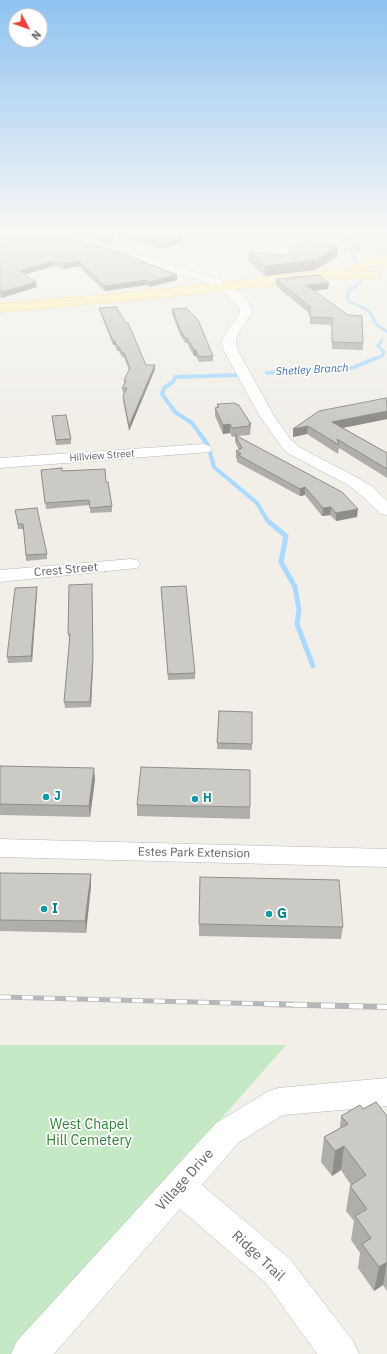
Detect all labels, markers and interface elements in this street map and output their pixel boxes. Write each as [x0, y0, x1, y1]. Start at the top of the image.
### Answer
north arrow [8, 8, 48, 48]
text: N [28, 28, 44, 43]
water label: Shetley Branch [275, 361, 349, 379]
street label: Hillview Street [69, 448, 135, 464]
street label: Crest Street [33, 560, 99, 580]
place label: J [54, 790, 61, 804]
marker: J [41, 792, 51, 802]
place label: H [203, 792, 212, 806]
marker: H [190, 794, 200, 804]
street label: Estes Park Extension [138, 845, 250, 861]
place label: I [52, 901, 58, 917]
marker: I [39, 904, 49, 914]
place label: G [277, 906, 287, 922]
marker: G [264, 909, 274, 919]
park label: West Chapel Hill Cemetery [46, 1117, 132, 1150]
street label: Village Drive [153, 1145, 217, 1215]
street label: Ridge Trail [228, 1227, 288, 1285]

